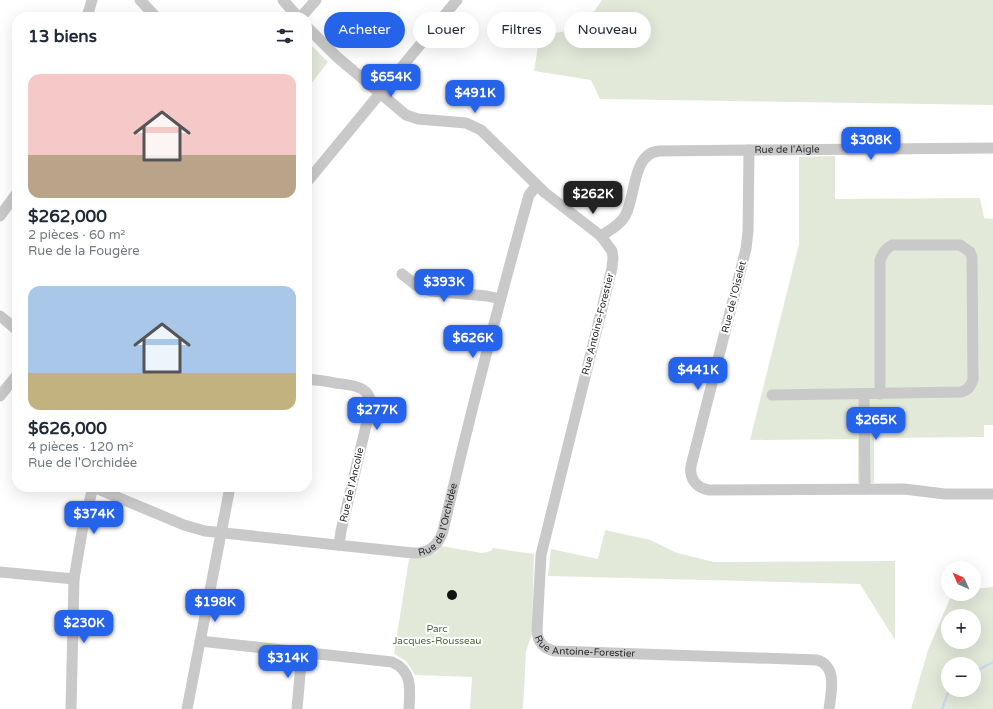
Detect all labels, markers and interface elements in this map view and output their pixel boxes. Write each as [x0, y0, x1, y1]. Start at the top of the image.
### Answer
chip: Acheter [324, 12, 405, 48]
chip: Louer [413, 12, 479, 48]
chip: Filtres [487, 12, 556, 48]
chip: Nouveau [564, 12, 651, 48]
icon: filters [274, 25, 296, 47]
text: 13 biens [28, 26, 97, 47]
pin: $654K [363, 64, 419, 98]
text: $654K [370, 69, 412, 85]
pin: $491K [447, 80, 503, 114]
text: $491K [454, 85, 496, 101]
icon: home [126, 100, 198, 172]
pin: $308K [843, 127, 899, 161]
text: $308K [850, 132, 892, 148]
street label: Rue de l'Aigle [754, 143, 820, 156]
pin: $262K [565, 181, 621, 215]
text: $262K [572, 186, 614, 202]
text: $262,000 [28, 206, 107, 227]
text: 2 pièces · 60 m² [28, 227, 125, 243]
text: Rue de la Fougère [28, 243, 140, 259]
street label: Rue de l'Oiselet [719, 260, 749, 334]
pin: $393K [416, 269, 472, 303]
street label: Rue Antoine-Forestier [580, 272, 617, 376]
text: $393K [423, 274, 465, 290]
icon: home [126, 312, 198, 384]
pin: $626K [445, 325, 501, 359]
text: $626K [452, 330, 494, 346]
pin: $441K [670, 357, 726, 391]
text: $441K [677, 362, 719, 378]
pin: $277K [349, 397, 405, 431]
text: $277K [356, 402, 398, 418]
pin: $265K [848, 407, 904, 441]
text: $265K [855, 412, 897, 428]
text: $626,000 [28, 418, 107, 439]
text: 4 pièces · 120 m² [28, 439, 134, 455]
street label: Rue de l'Ancolie [338, 446, 366, 523]
text: Rue de l'Orchidée [28, 455, 137, 471]
street label: Rue de l'Orchidée [417, 482, 460, 559]
pin: $374K [66, 501, 122, 535]
text: $374K [73, 506, 115, 522]
north arrow [941, 561, 981, 601]
map controls [941, 561, 981, 697]
pin: $198K [187, 589, 243, 623]
text: $198K [194, 594, 236, 610]
button: + [941, 609, 981, 649]
pin: $230K [56, 610, 112, 644]
text: $230K [63, 615, 105, 631]
park label: Parc Jacques-Rousseau [393, 623, 481, 647]
street label: Rue Antoine-Forestier [532, 634, 636, 660]
pin: $314K [260, 645, 316, 679]
text: $314K [267, 650, 309, 666]
button: − [941, 657, 981, 697]

